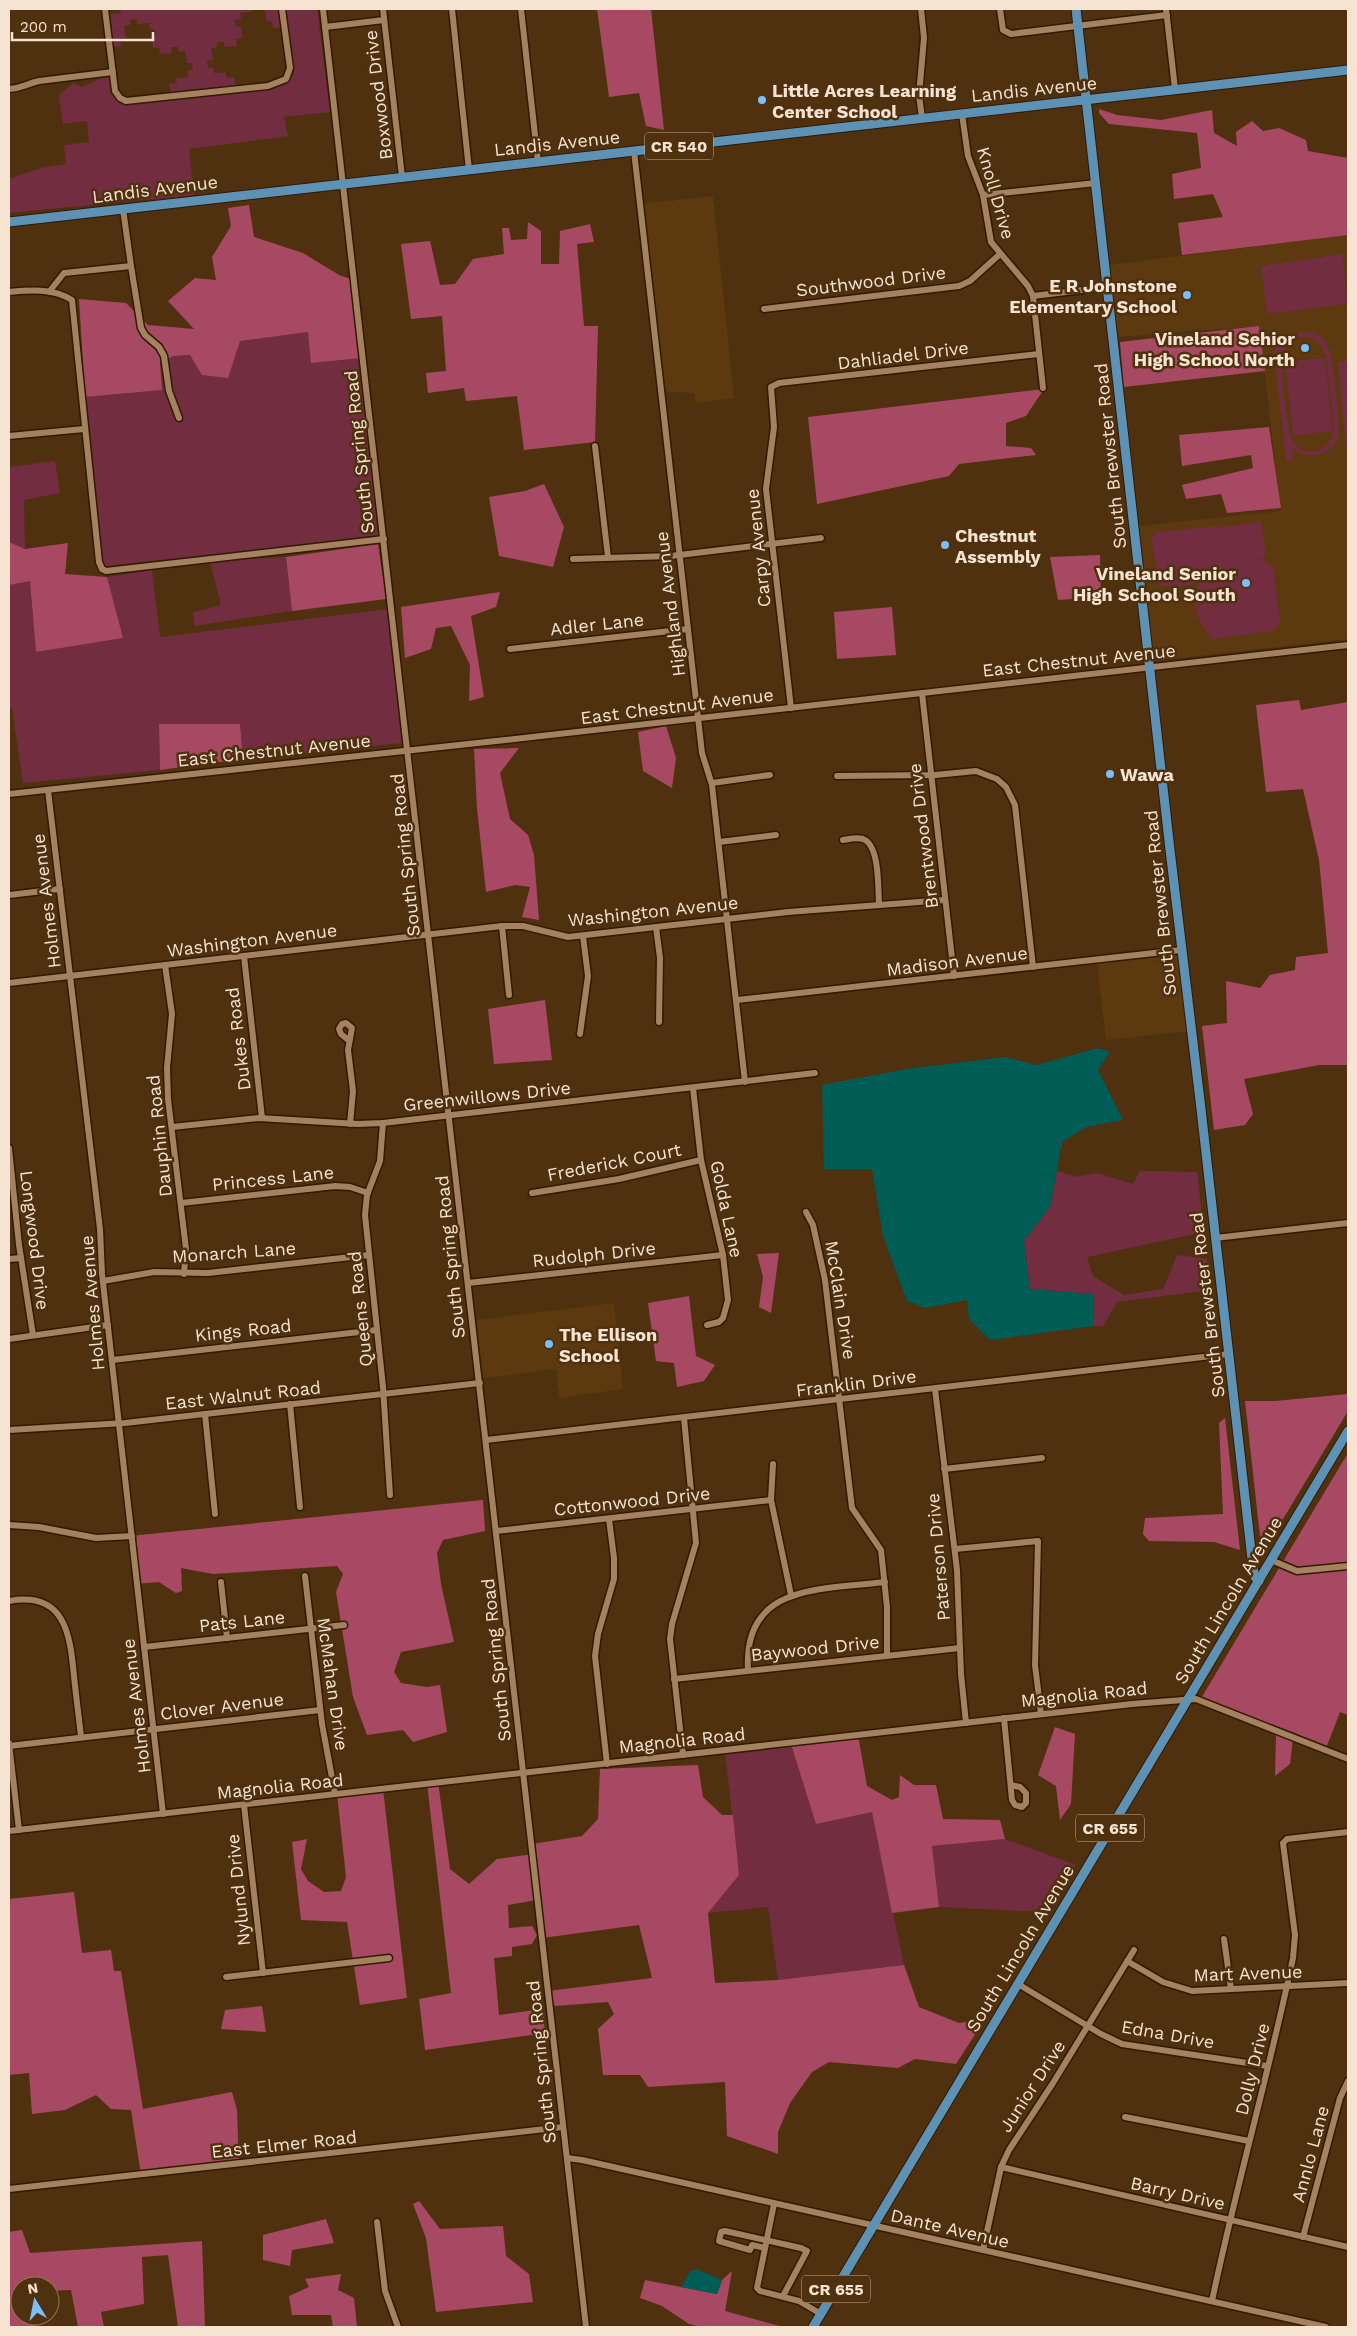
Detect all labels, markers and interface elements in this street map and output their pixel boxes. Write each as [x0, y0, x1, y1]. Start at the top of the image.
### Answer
scale bar [12, 10, 154, 42]
text: 200 m [20, 18, 67, 36]
street label: Boxwood Drive [360, 29, 396, 161]
street label: Landis Avenue [970, 72, 1098, 106]
place label: Little Acres Learning Center School [772, 80, 957, 122]
marker: Little Acres Learning Center School [756, 94, 768, 106]
street label: Landis Avenue [493, 126, 621, 160]
road number: CR 540 [645, 132, 713, 160]
street label: Knoll Drive [973, 144, 1019, 242]
street label: Landis Avenue [91, 171, 219, 207]
street label: Southwood Drive [795, 261, 947, 301]
place label: E R Johnstone Elementary School [1009, 275, 1177, 317]
marker: E R Johnstone Elementary School [1181, 289, 1193, 301]
place label: Vineland Sehior High School North [1134, 328, 1295, 370]
street label: Dahliadel Drive [836, 337, 970, 373]
marker: Vineland Sehior High School North [1299, 342, 1311, 354]
street label: South Brewster Road [1090, 362, 1130, 550]
street label: South Spring Road [340, 369, 378, 535]
street label: Carpy Avenue [741, 488, 775, 608]
place label: Chestnut Assembly [955, 525, 1042, 567]
street label: Highland Avenue [651, 530, 689, 678]
marker: Chestnut Assembly [939, 539, 951, 551]
place label: Vineland Senior High School South [1073, 563, 1236, 605]
marker: Vineland Senior High School South [1240, 577, 1252, 589]
street label: Adler Lane [549, 609, 645, 639]
street label: East Chestnut Avenue [981, 639, 1177, 681]
street label: East Chestnut Avenue [579, 684, 775, 728]
street label: East Chestnut Avenue [176, 729, 372, 771]
street label: Brentwood Drive [904, 762, 942, 910]
place label: Wawa [1120, 764, 1174, 785]
marker: Wawa [1104, 768, 1116, 780]
street label: South Spring Road [386, 772, 424, 938]
street label: South Brewster Road [1140, 809, 1180, 997]
street label: Holmes Avenue [27, 832, 65, 970]
street label: Washington Avenue [567, 892, 739, 930]
street label: Washington Avenue [166, 919, 338, 961]
street label: Madison Avenue [885, 942, 1029, 980]
street label: Dukes Road [221, 986, 255, 1092]
street label: Dauphin Road [142, 1074, 176, 1198]
street label: Greenwillows Drive [402, 1077, 572, 1115]
street label: Frederick Court [545, 1139, 683, 1185]
street label: Golda Lane [706, 1158, 748, 1260]
street label: Princess Lane [211, 1161, 335, 1195]
street label: Longwood Drive [16, 1169, 54, 1311]
street label: South Spring Road [431, 1174, 469, 1340]
street label: South Brewster Road [1185, 1211, 1229, 1399]
street label: Holmes Avenue [76, 1235, 108, 1371]
street label: Monarch Lane [171, 1237, 297, 1267]
street label: Rudolph Drive [531, 1237, 657, 1271]
street label: McClain Drive [821, 1239, 861, 1361]
street label: Queens Road [343, 1250, 377, 1368]
street label: Kings Road [194, 1314, 292, 1346]
place label: The Ellison School [559, 1324, 657, 1366]
marker: The Ellison School [543, 1338, 555, 1350]
street label: Franklin Drive [795, 1365, 917, 1401]
street label: East Walnut Road [164, 1376, 322, 1414]
street label: Cottonwood Drive [553, 1482, 711, 1520]
street label: Paterson Drive [922, 1492, 954, 1622]
street label: South Lincoln Avenue [1170, 1512, 1286, 1688]
street label: South Spring Road [477, 1577, 515, 1743]
street label: Pats Lane [198, 1606, 286, 1636]
street label: McMahan Drive [313, 1616, 353, 1752]
street label: Baywood Drive [750, 1631, 880, 1665]
street label: Holmes Avenue [117, 1637, 155, 1775]
street label: Magnolia Road [1020, 1677, 1148, 1711]
street label: Clover Avenue [159, 1688, 285, 1724]
street label: Magnolia Road [618, 1723, 746, 1757]
street label: Magnolia Road [216, 1769, 344, 1803]
road number: CR 655 [1076, 1815, 1144, 1842]
street label: Nylund Drive [222, 1833, 254, 1947]
street label: South Lincoln Avenue [962, 1860, 1078, 2036]
street label: Mart Avenue [1193, 1961, 1303, 1985]
street label: South Spring Road [522, 1979, 560, 2145]
street label: Edna Drive [1120, 2015, 1216, 2053]
street label: Dolly Drive [1230, 2021, 1274, 2117]
street label: Junior Drive [994, 2036, 1070, 2136]
street label: Annlo Lane [1287, 2103, 1333, 2205]
street label: East Elmer Road [210, 2126, 358, 2162]
street label: Barry Drive [1129, 2172, 1227, 2214]
street label: Dante Avenue [889, 2204, 1011, 2252]
north arrow [10, 2276, 60, 2326]
road number: CR 655 [802, 2276, 870, 2302]
text: N [26, 2279, 39, 2297]

